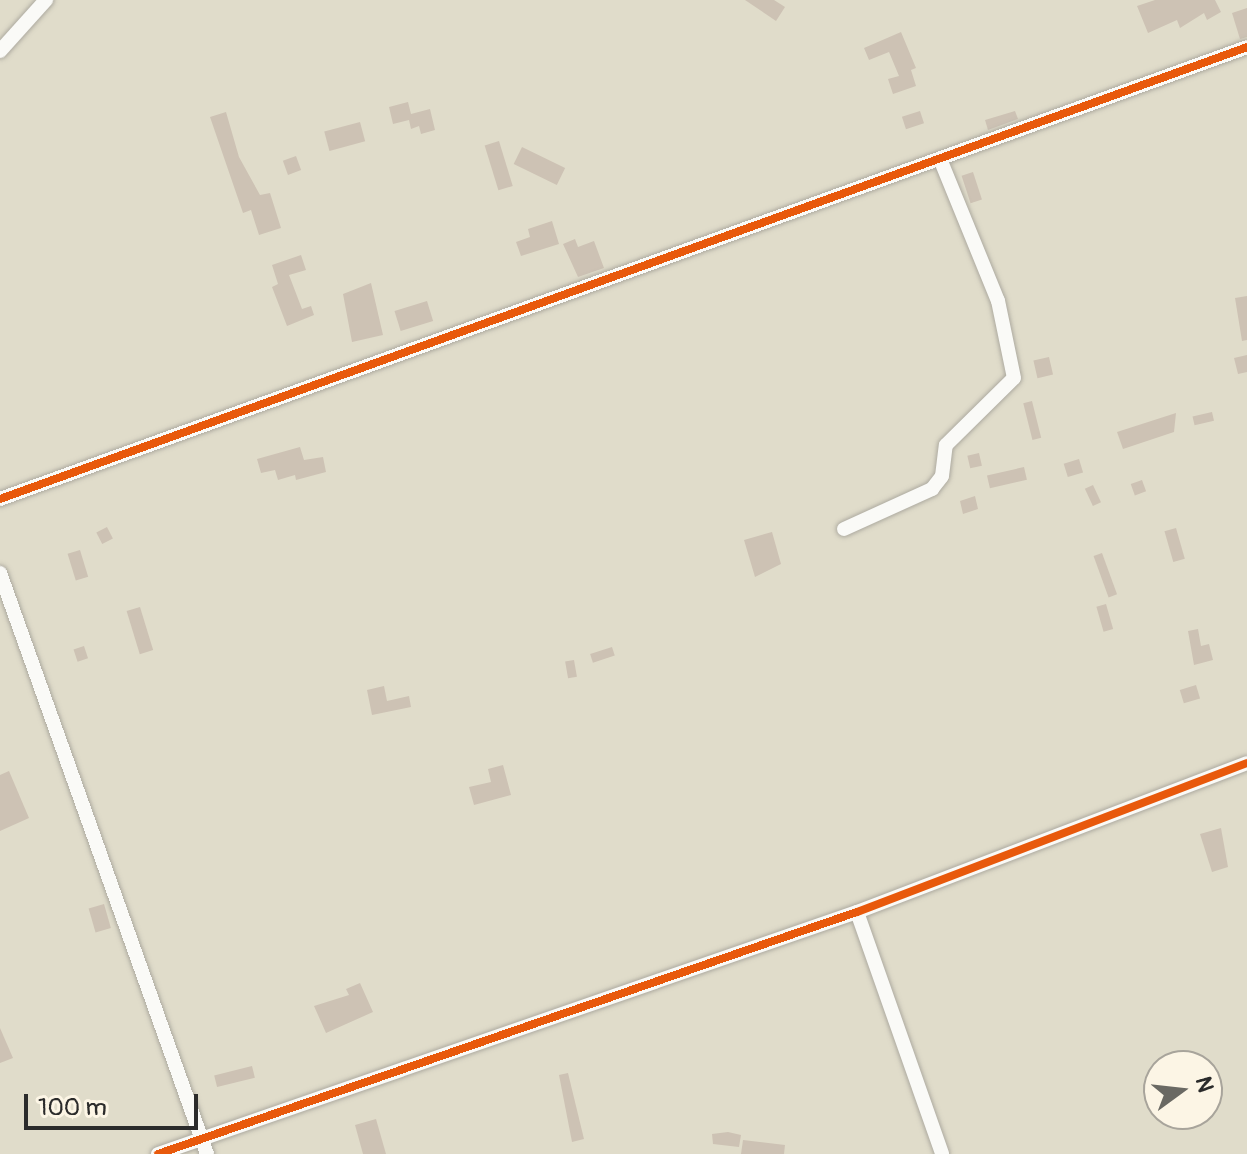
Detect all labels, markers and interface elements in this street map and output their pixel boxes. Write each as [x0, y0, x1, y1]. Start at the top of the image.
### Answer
north arrow [1143, 1050, 1223, 1130]
text: N [1189, 1073, 1220, 1095]
scale bar [28, 1078, 202, 1128]
text: 100 m [38, 1093, 107, 1122]

